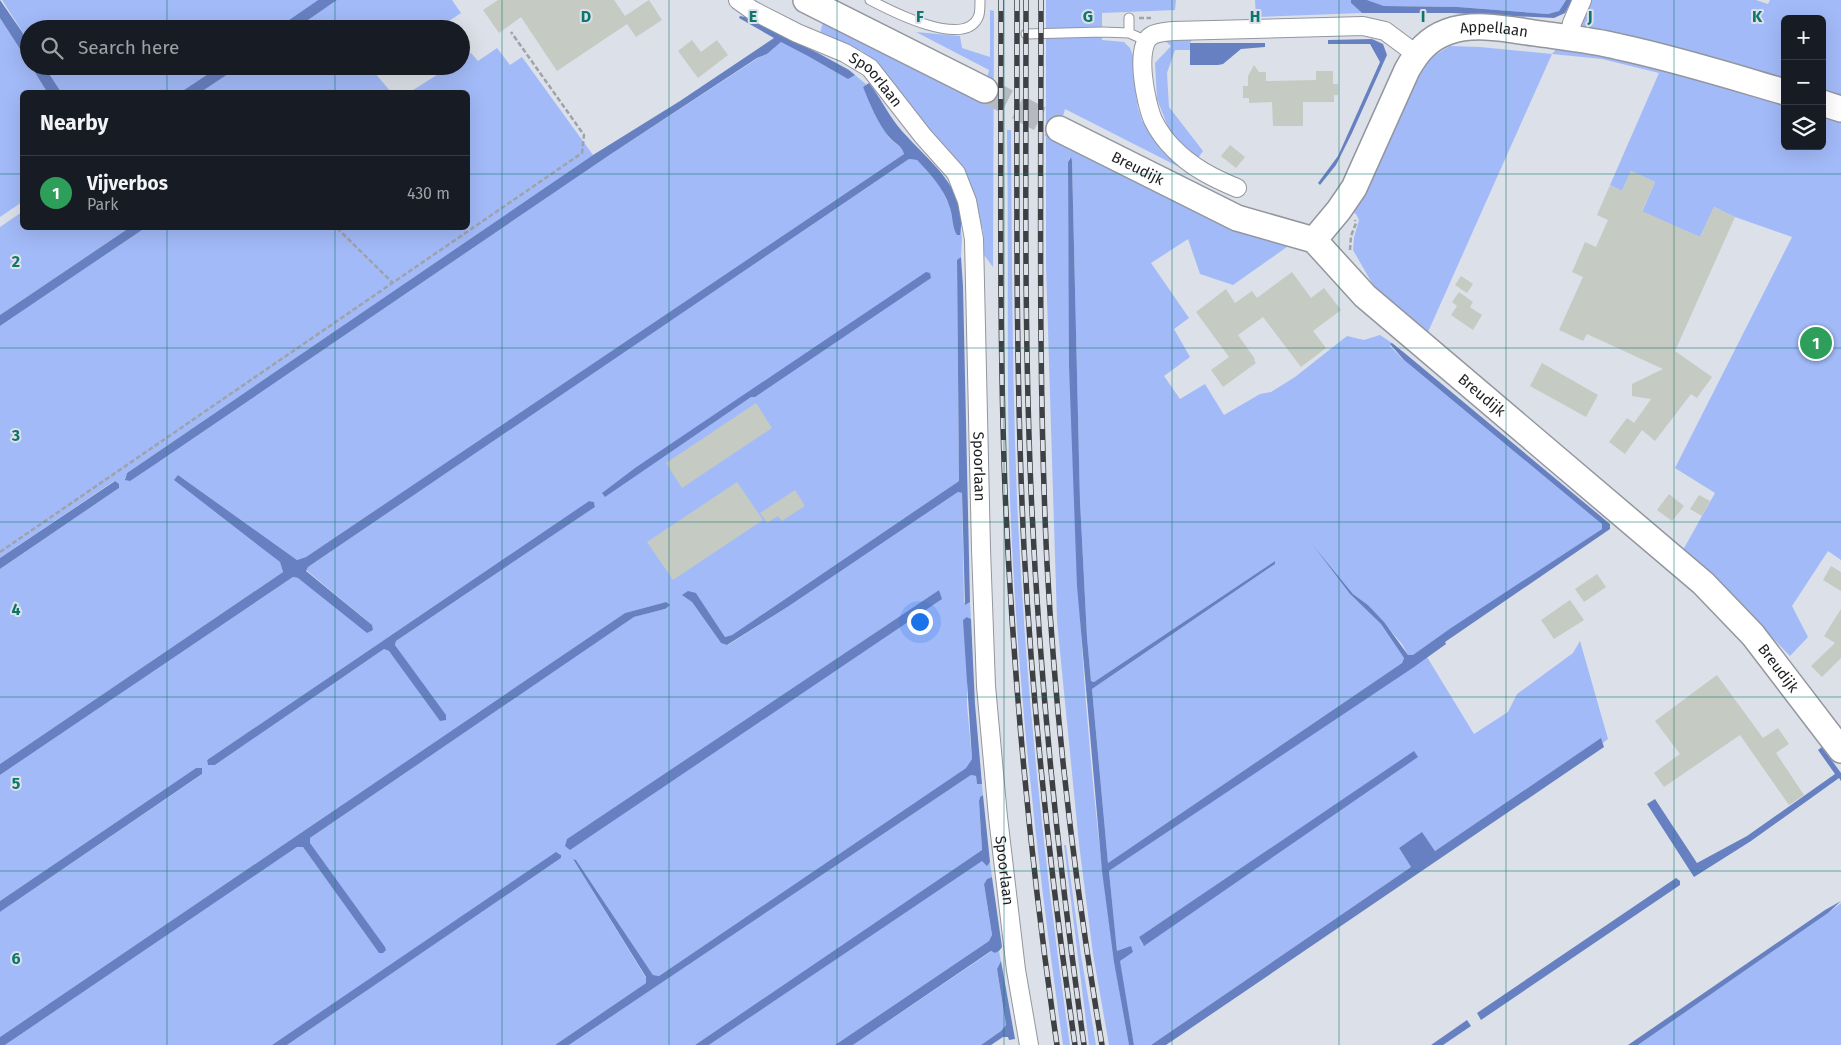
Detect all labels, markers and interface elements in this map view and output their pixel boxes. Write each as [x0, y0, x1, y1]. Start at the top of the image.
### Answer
text: D [581, 7, 591, 26]
text: E [749, 7, 757, 26]
text: F [916, 7, 924, 26]
text: G [1083, 7, 1093, 26]
text: H [1250, 7, 1260, 26]
text: I [1421, 7, 1425, 26]
text: J [1586, 7, 1593, 26]
text: K [1752, 7, 1763, 26]
map controls [1781, 15, 1826, 150]
button: + [1781, 15, 1826, 60]
street label: Appellaan [1459, 18, 1529, 41]
search box [20, 20, 470, 75]
icon: search [38, 34, 66, 62]
text: Search here [78, 36, 179, 59]
street label: Spoorlaan [846, 49, 906, 111]
button: − [1781, 60, 1826, 105]
button: layers [1781, 105, 1826, 150]
text: Nearby [40, 110, 108, 136]
street label: Breudijk [1108, 148, 1167, 189]
text: Vijverbos [87, 172, 168, 195]
text: 1 [52, 184, 60, 203]
text: 430 m [407, 184, 450, 203]
text: Park [87, 195, 119, 214]
text: 2 [12, 252, 20, 271]
pin: 1 [1800, 324, 1832, 362]
street label: Breudijk [1454, 370, 1509, 420]
text: 3 [11, 426, 20, 445]
street label: Spoorlaan [969, 431, 989, 502]
text: 4 [11, 600, 21, 619]
your location [907, 609, 933, 635]
street label: Breudijk [1754, 640, 1803, 696]
text: 5 [12, 774, 21, 793]
street label: Spoorlaan [991, 835, 1017, 906]
text: 6 [11, 949, 21, 968]

